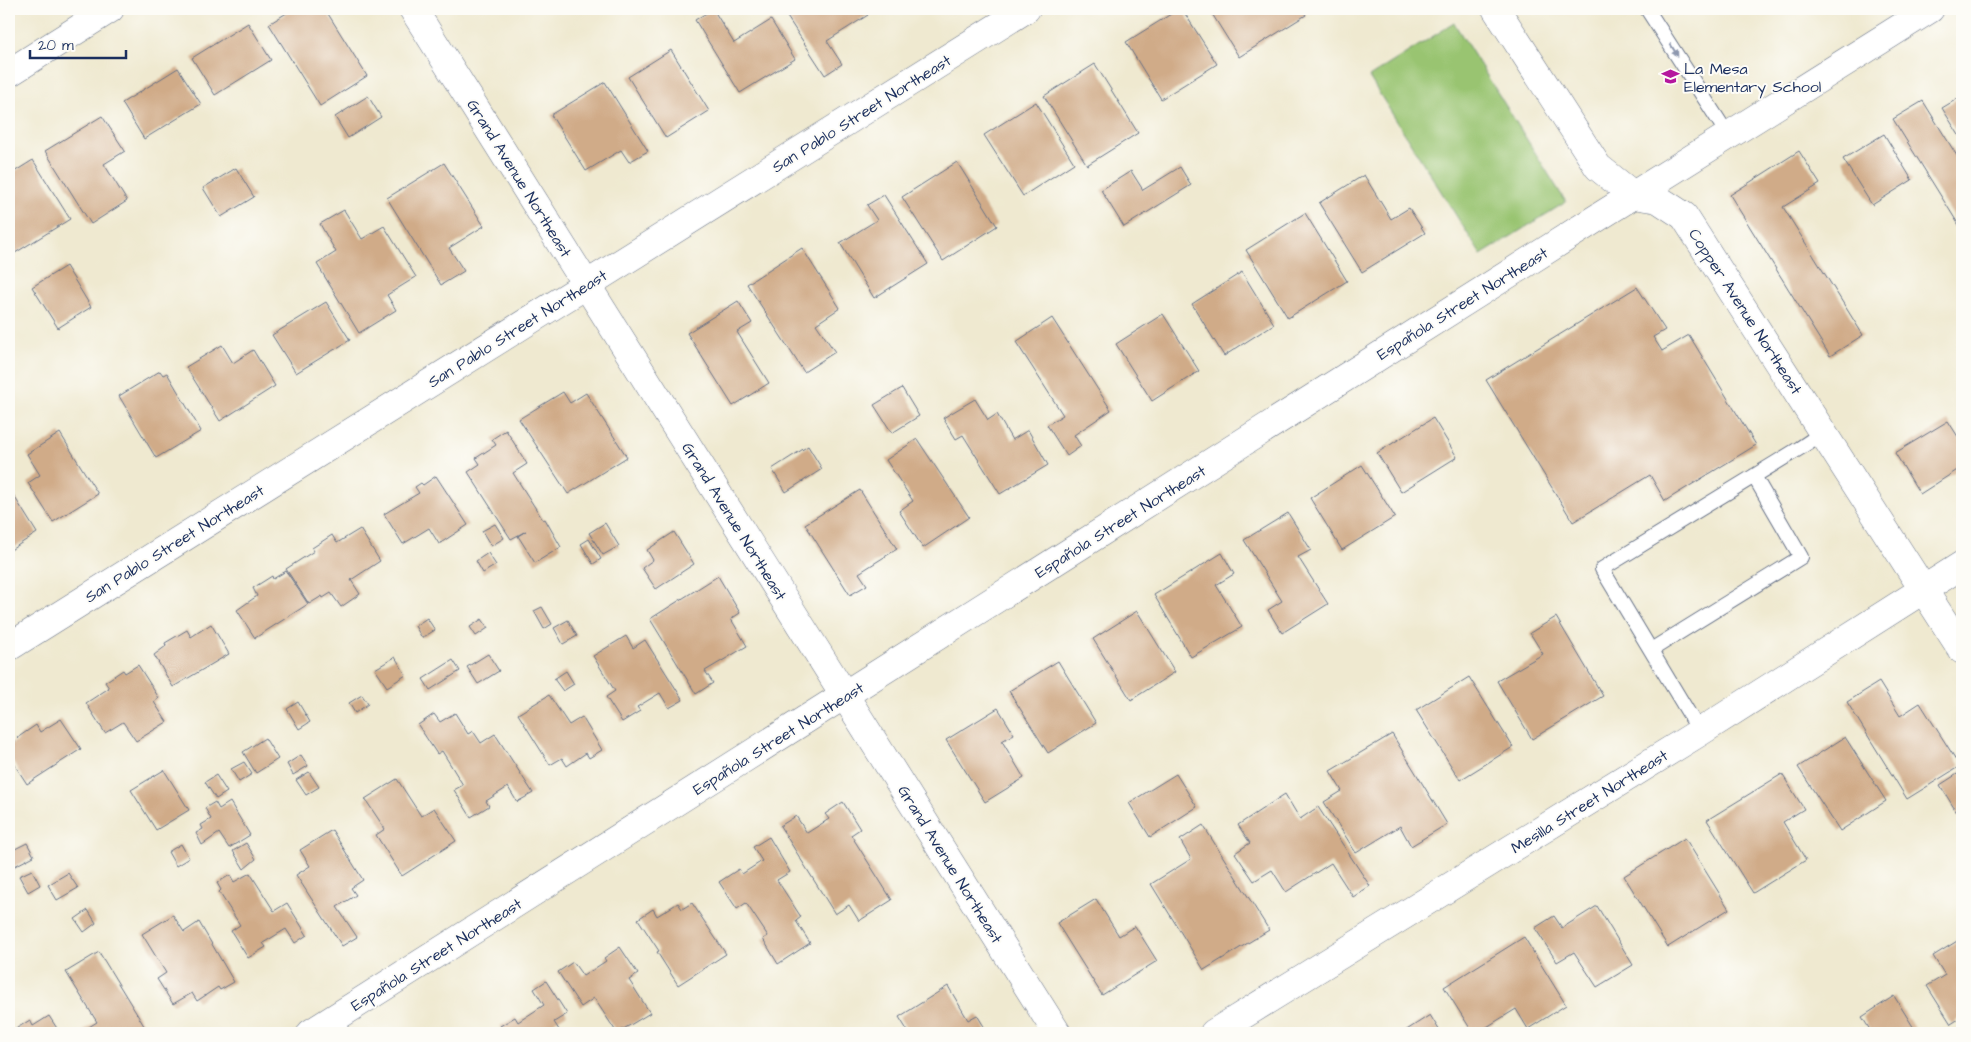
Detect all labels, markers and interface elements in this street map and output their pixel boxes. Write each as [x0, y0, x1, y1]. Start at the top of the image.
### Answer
scale bar [30, 28, 126, 60]
text: 20 m [38, 35, 74, 56]
one-way arrow [1669, 43, 1678, 56]
street label: San Pablo Street Northeast [768, 49, 956, 178]
place label: La Mesa Elementary School [1684, 58, 1821, 99]
school or university icon: La Mesa Elementary School [1660, 67, 1680, 87]
street label: Grand Avenue Northeast [461, 95, 577, 262]
street label: Copper Avenue Northeast [1683, 224, 1807, 399]
street label: Española Street Northeast [1373, 242, 1553, 366]
street label: San Pablo Street Northeast [424, 264, 612, 393]
street label: Grand Avenue Northeast [676, 438, 792, 605]
street label: Española Street Northeast [1031, 460, 1211, 584]
street label: San Pablo Street Northeast [81, 479, 269, 608]
street label: Española Street Northeast [689, 677, 869, 801]
street label: Mesilla Street Northeast [1507, 744, 1673, 859]
street label: Grand Avenue Northeast [892, 781, 1008, 948]
street label: Española Street Northeast [347, 893, 527, 1017]

